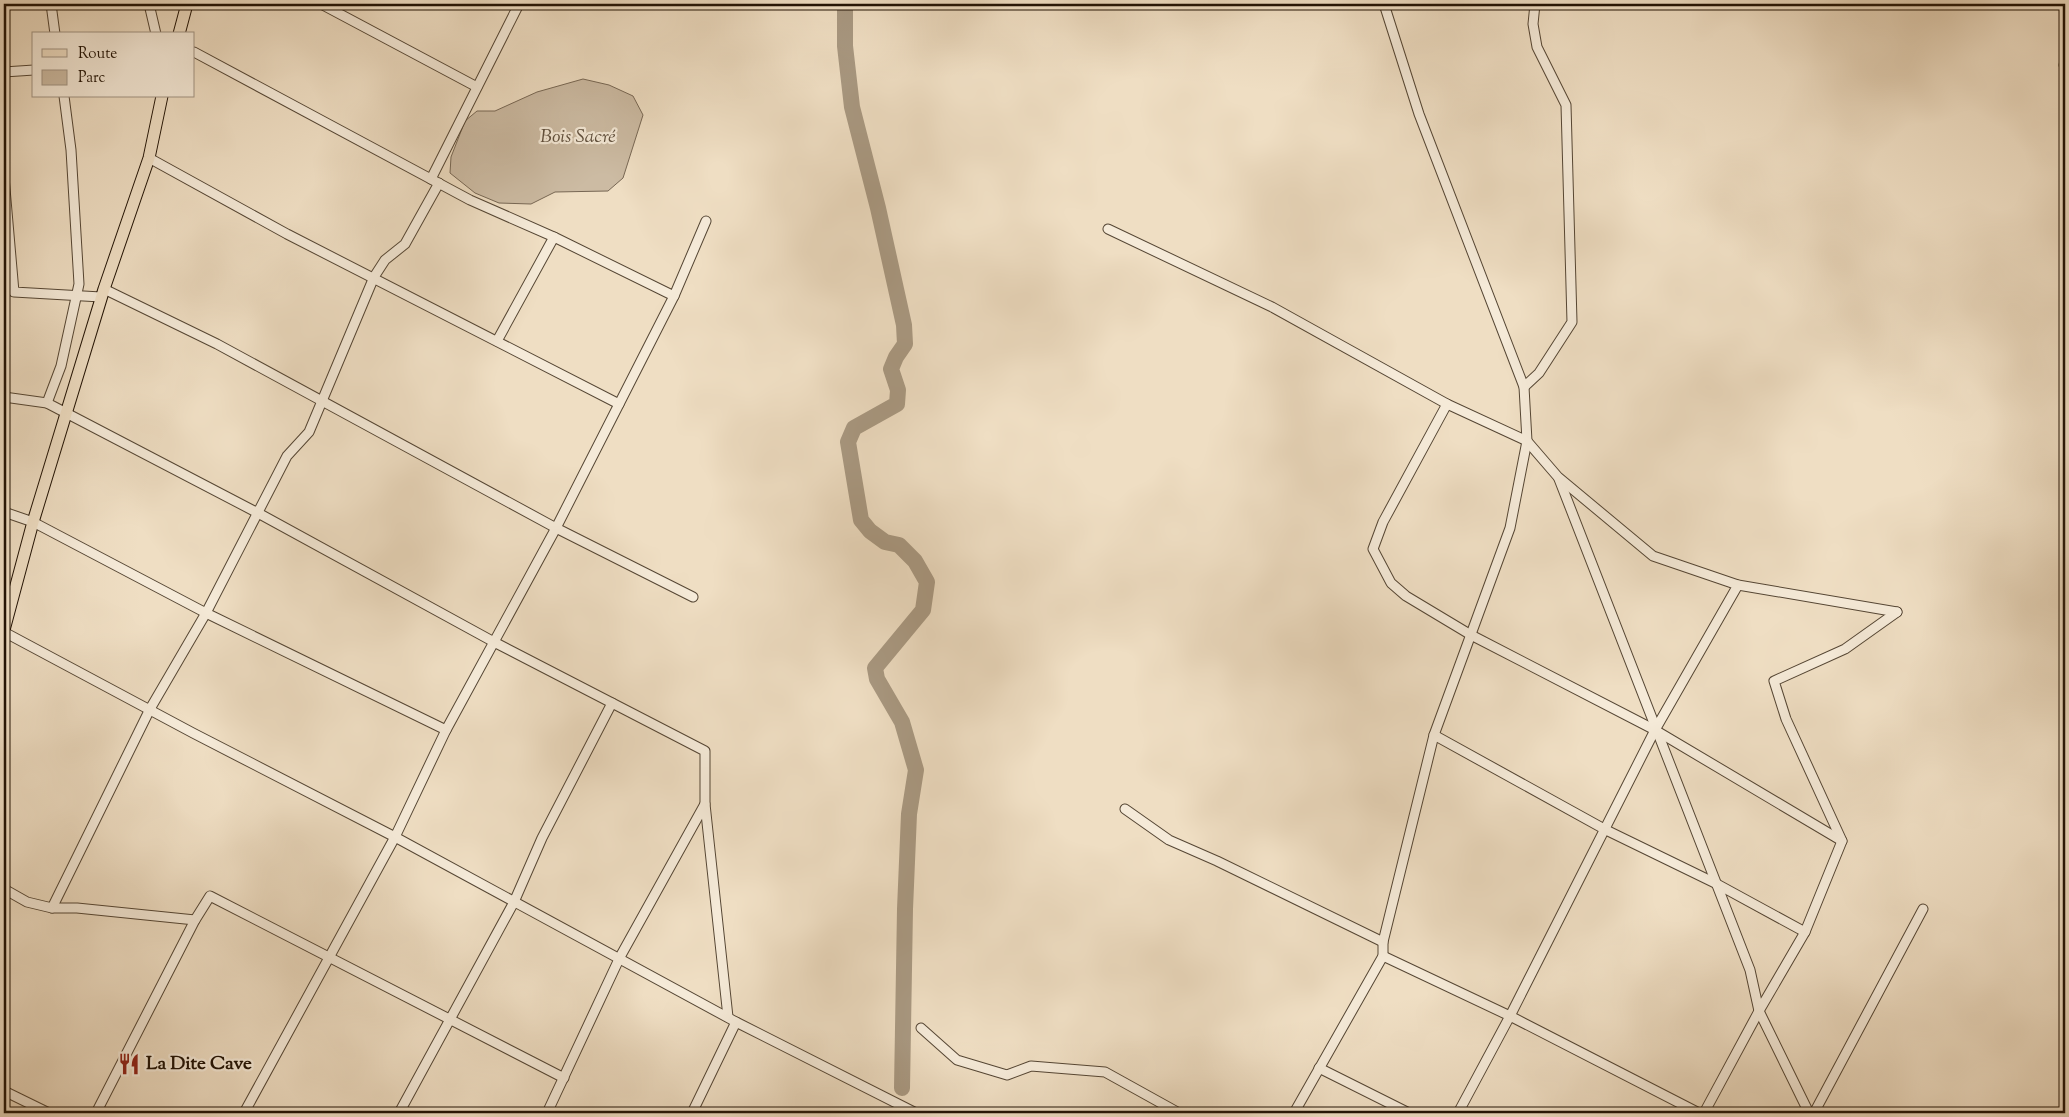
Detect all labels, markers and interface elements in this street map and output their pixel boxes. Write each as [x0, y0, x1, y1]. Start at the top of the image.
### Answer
legend [32, 32, 195, 98]
text: Route [78, 44, 117, 65]
text: Parc [78, 68, 106, 89]
park label: Bois Sacré [540, 124, 616, 151]
restaurant icon: La Dite Cave [116, 1051, 142, 1077]
place label: La Dite Cave [146, 1051, 252, 1078]

